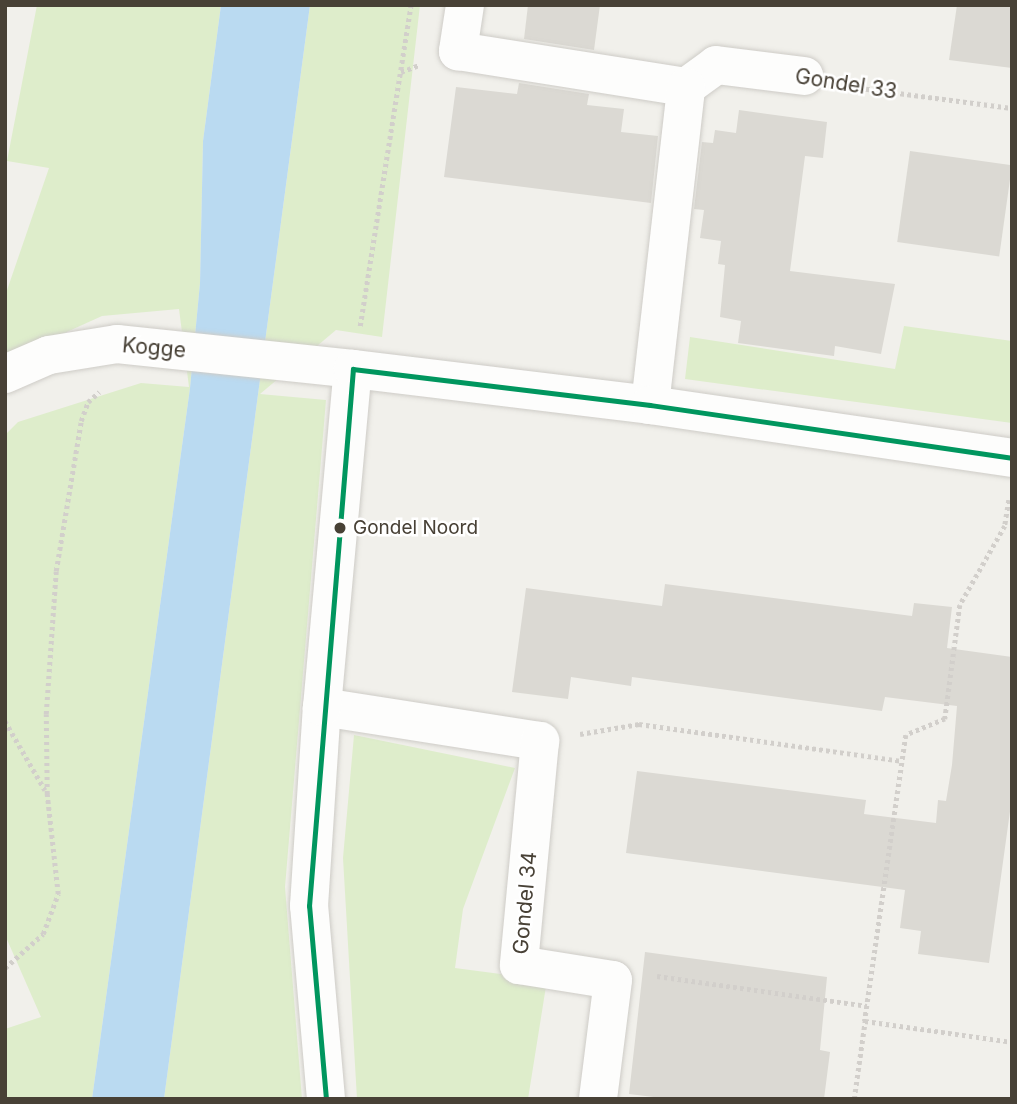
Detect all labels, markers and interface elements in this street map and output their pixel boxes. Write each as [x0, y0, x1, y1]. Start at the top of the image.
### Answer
street label: Gondel 33 [793, 64, 899, 104]
street label: Kogge [121, 333, 187, 363]
place label: Gondel Noord [353, 517, 478, 539]
marker: Gondel Noord [333, 521, 347, 535]
street label: Gondel 34 [508, 850, 542, 956]

